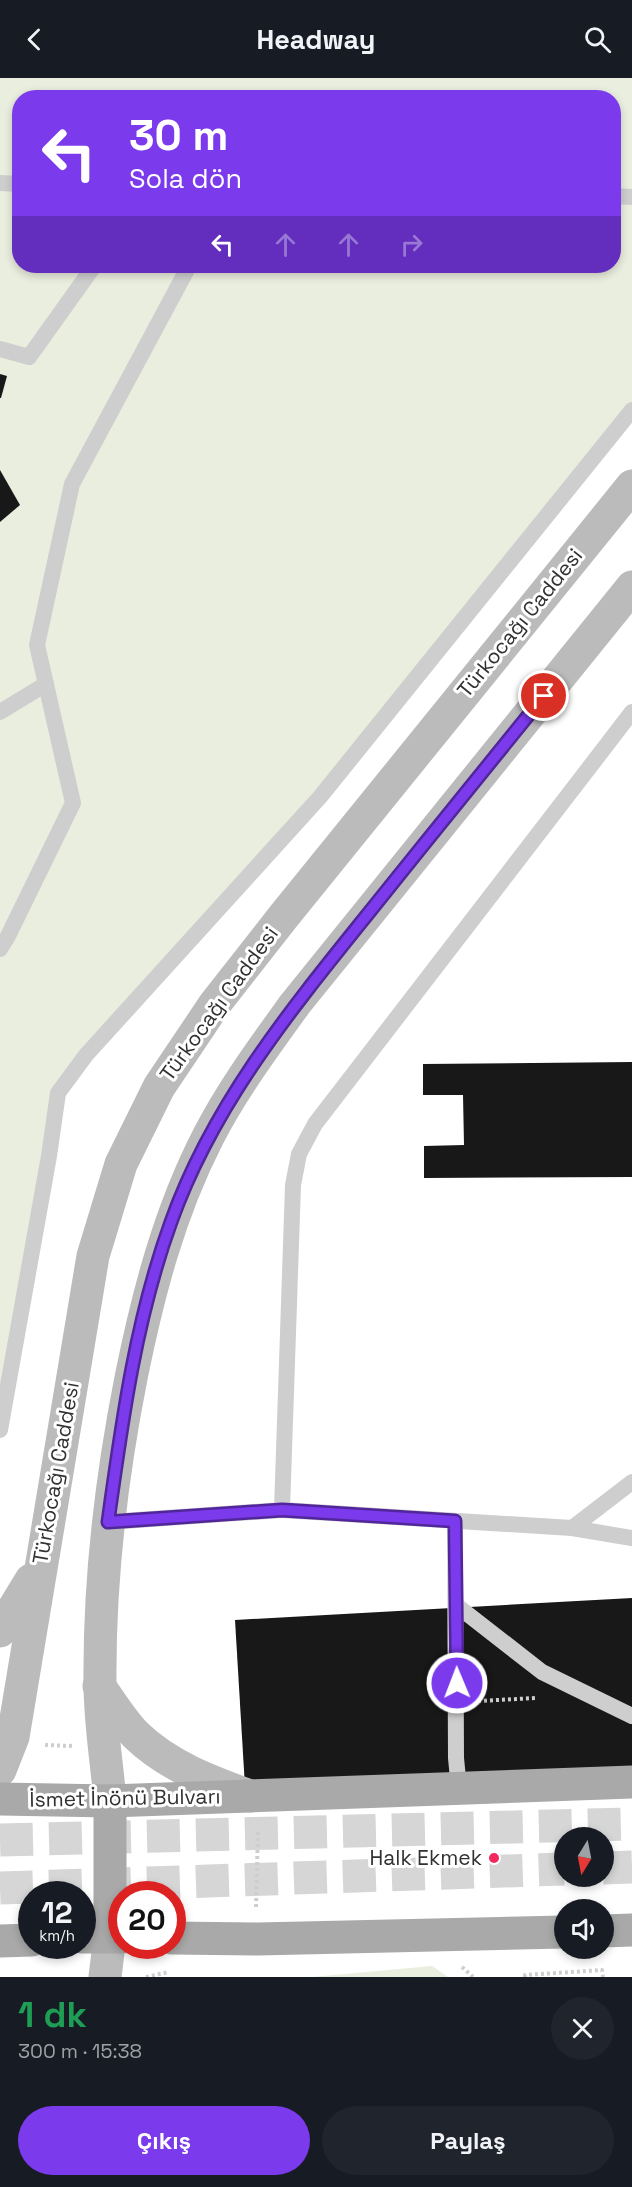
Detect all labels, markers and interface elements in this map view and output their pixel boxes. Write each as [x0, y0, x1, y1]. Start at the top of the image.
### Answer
text: Headway [257, 22, 375, 57]
icon: back [18, 23, 51, 56]
icon: search [581, 23, 614, 56]
text: 30 m [129, 109, 228, 162]
icon: left [30, 114, 108, 192]
text: Sola dön [129, 161, 242, 196]
icon: left [206, 228, 239, 261]
icon: ahead [269, 228, 302, 261]
icon: ahead [332, 228, 365, 261]
icon: right [395, 228, 428, 261]
street label: Türkocağı Caddesi [451, 542, 588, 703]
pin [518, 670, 569, 721]
icon: arrive [527, 679, 560, 712]
street label: Türkocağı Caddesi [153, 921, 284, 1086]
street label: Türkocağı Caddesi [26, 1380, 85, 1566]
position arrow [425, 1651, 489, 1715]
street label: İsmet İnönü Bulvarı [29, 1782, 221, 1813]
north arrow [554, 1827, 614, 1887]
map controls [554, 1827, 614, 1959]
place label: Halk Ekmek [369, 1844, 482, 1871]
marker: Halk Ekmek [487, 1851, 501, 1865]
speed limit sign: 20 [108, 1881, 186, 1959]
text: 12 [41, 1893, 73, 1932]
button: sound [554, 1899, 614, 1959]
text: km/h [39, 1926, 75, 1945]
text: 1 dk [18, 1992, 87, 2038]
button: close [551, 1997, 614, 2060]
text: 300 m · 15:38 [18, 2038, 142, 2064]
button: Çıkış [18, 2106, 310, 2175]
button: Paylaş [322, 2106, 614, 2175]

